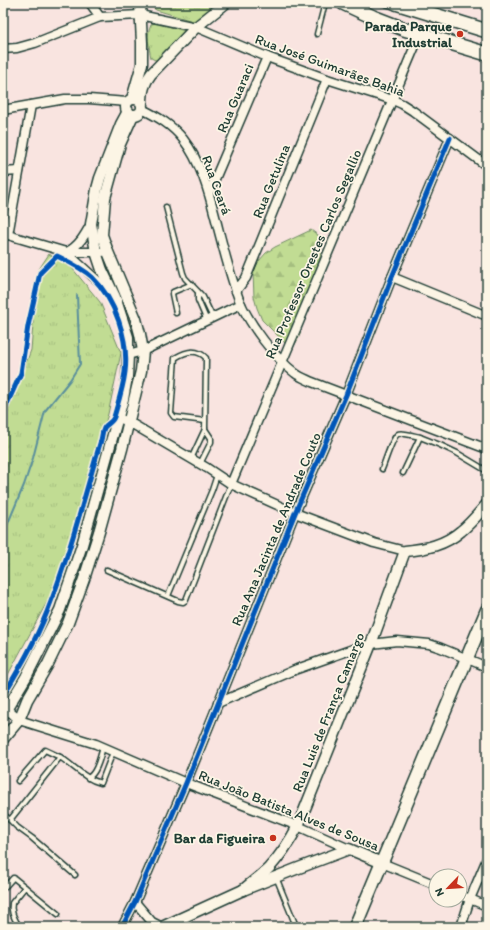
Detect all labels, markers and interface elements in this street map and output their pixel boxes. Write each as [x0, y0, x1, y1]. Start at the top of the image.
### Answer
place label: Parada Parque Industrial [365, 18, 453, 51]
marker: Parada Parque Industrial [455, 29, 465, 39]
street label: Rua José Guimarães Bahia [253, 30, 408, 101]
street label: Rua Guaraci [213, 61, 258, 135]
street label: Rua Getulina [249, 141, 294, 221]
street label: Rua Professor Orestes Carlos Segallio [261, 147, 365, 362]
street label: Rua Ceará [198, 153, 235, 218]
street label: Rua Ana Jacinta de Andrade Couto [228, 430, 325, 629]
street label: Rua Luis de França Camargo [289, 630, 368, 794]
street label: Rua João Batista Alves de Sousa [196, 766, 382, 855]
place label: Bar da Figueira [174, 830, 266, 847]
marker: Bar da Figueira [268, 833, 278, 843]
north arrow [428, 868, 468, 908]
text: N [432, 886, 447, 898]

